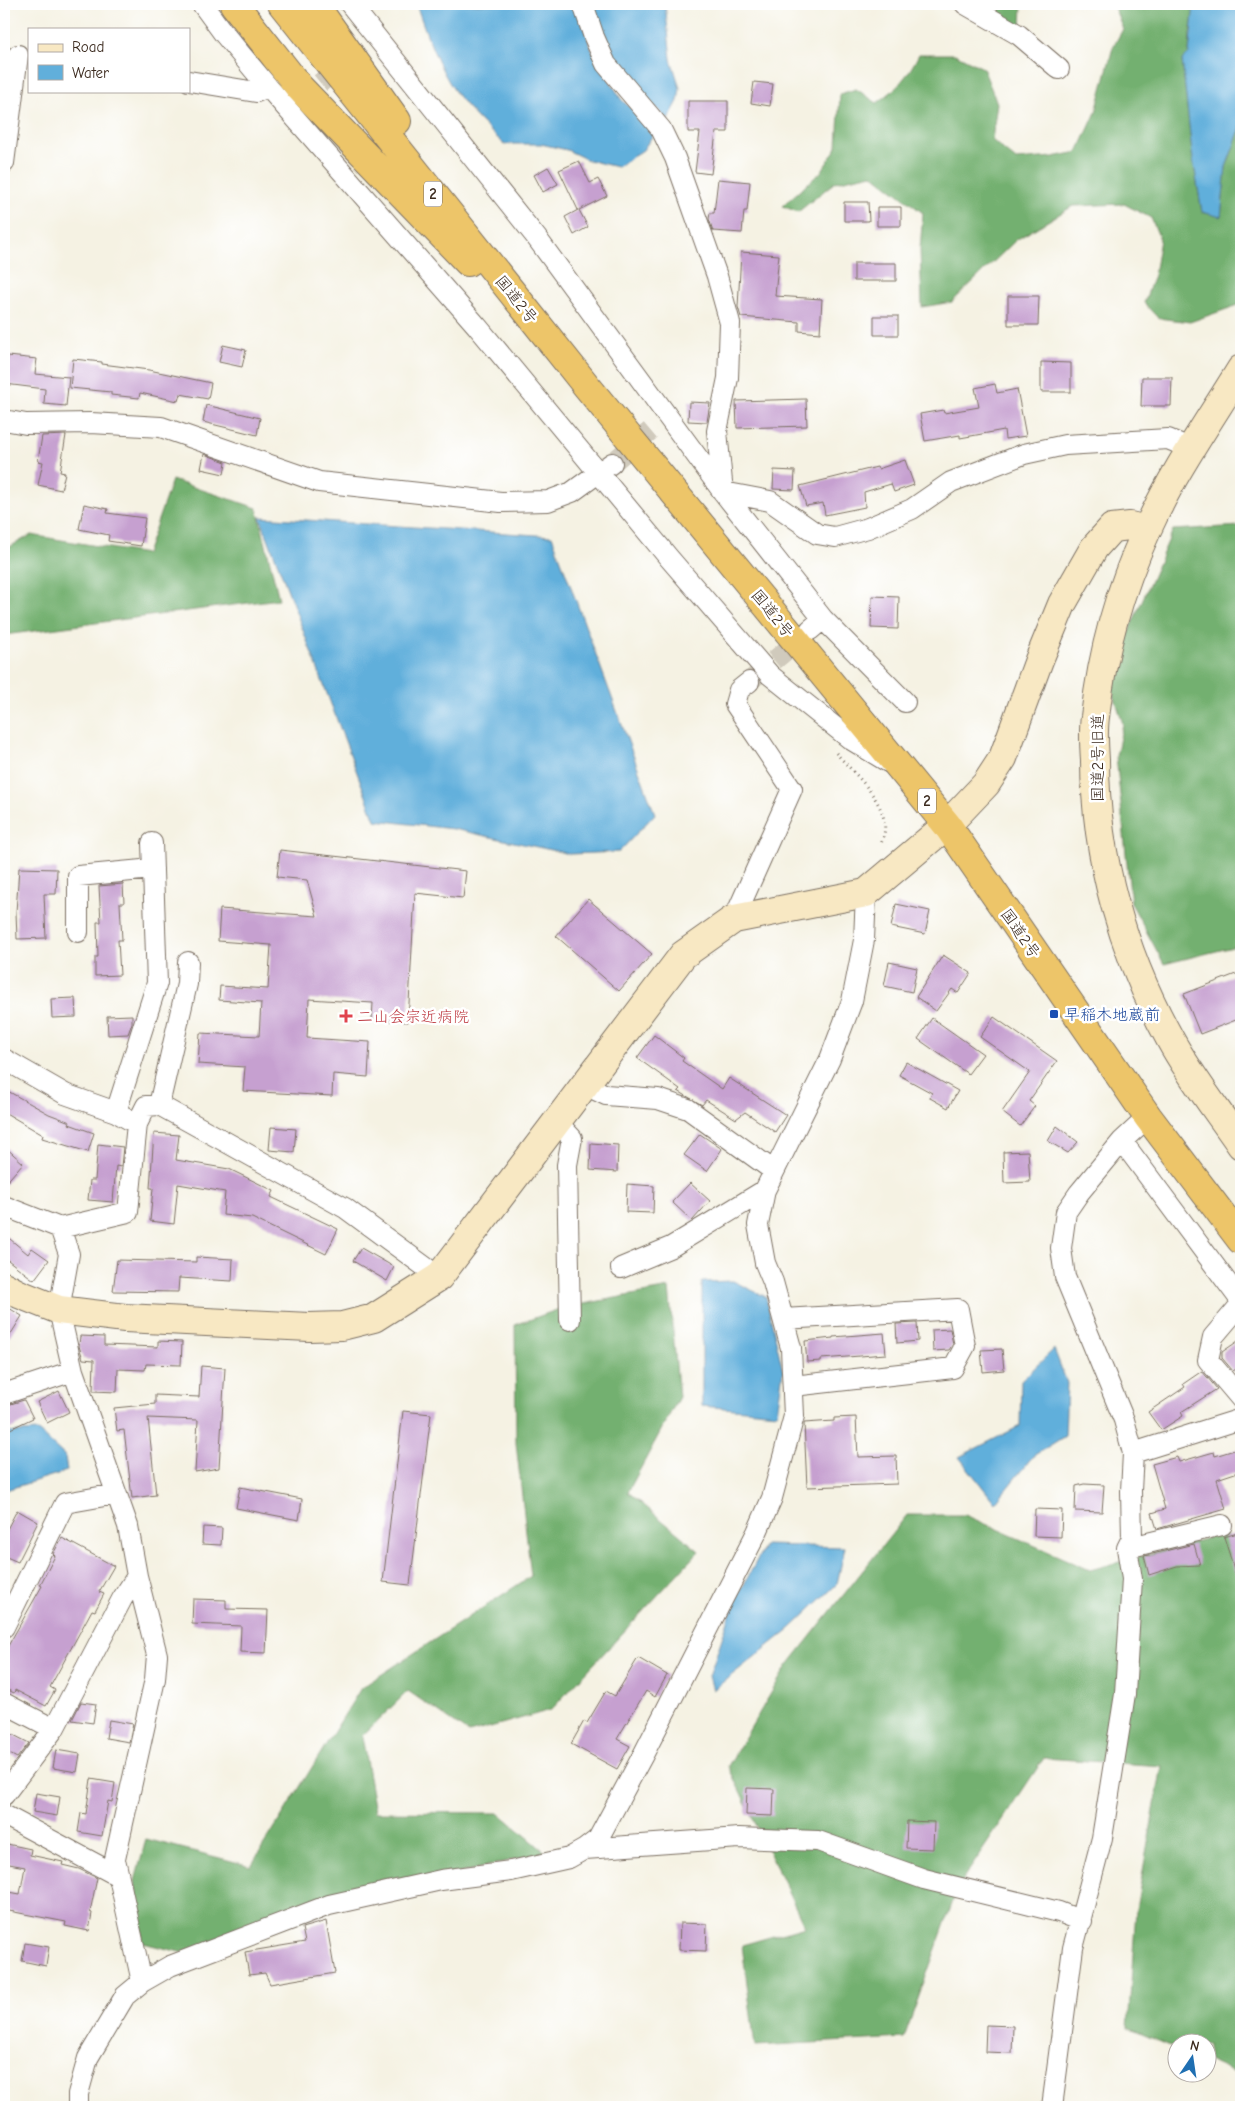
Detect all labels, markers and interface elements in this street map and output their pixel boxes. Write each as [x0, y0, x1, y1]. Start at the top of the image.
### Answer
legend [28, 28, 190, 92]
text: Road [72, 38, 104, 56]
text: Water [72, 64, 109, 82]
road number: 2 [424, 182, 442, 206]
street label: 国道2号 [491, 272, 541, 327]
street label: 国道2号 [747, 586, 797, 641]
street label: 国道2号旧道 [1089, 714, 1107, 802]
road number: 2 [918, 788, 936, 814]
street label: 国道2号 [997, 905, 1044, 962]
place label: 早稲木地蔵前 [1064, 1006, 1160, 1024]
place label: 二山会宗近病院 [357, 1008, 469, 1026]
marker: 早稲木地蔵前 [1048, 1008, 1060, 1020]
marker: 二山会宗近病院 [339, 1009, 353, 1023]
north arrow [1168, 2034, 1218, 2084]
text: N [1188, 2037, 1201, 2055]

